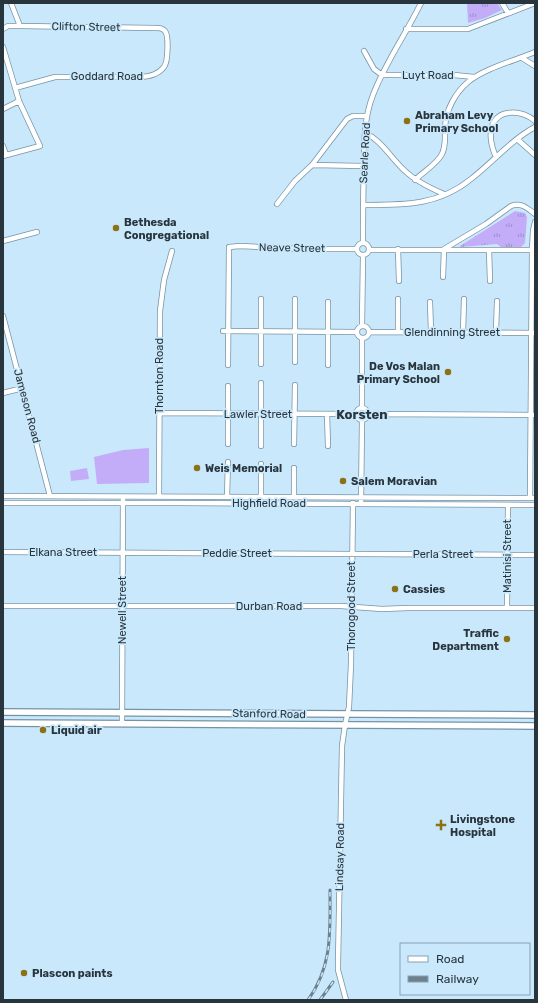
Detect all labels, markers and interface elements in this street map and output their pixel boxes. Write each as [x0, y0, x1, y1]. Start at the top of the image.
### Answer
street label: Clifton Street [52, 20, 121, 34]
street label: Luyt Road [402, 69, 454, 82]
street label: Goddard Road [71, 70, 143, 83]
place label: Abraham Levy Primary School [415, 109, 498, 135]
marker: Abraham Levy Primary School [402, 116, 412, 126]
street label: Searle Road [357, 122, 373, 184]
place label: Bethesda Congregational [124, 216, 209, 242]
marker: Bethesda Congregational [111, 223, 121, 233]
street label: Neave Street [259, 241, 326, 255]
street label: Glendinning Street [404, 326, 501, 339]
street label: Thornton Road [153, 338, 166, 414]
place label: De Vos Malan Primary School [357, 360, 440, 386]
street label: Jameson Road [11, 367, 43, 445]
marker: De Vos Malan Primary School [443, 367, 453, 377]
district label: Korsten [336, 407, 388, 422]
street label: Lawler Street [224, 408, 293, 421]
place label: Weis Memorial [205, 462, 282, 475]
marker: Weis Memorial [192, 463, 202, 473]
place label: Salem Moravian [351, 475, 437, 488]
marker: Salem Moravian [338, 476, 348, 486]
street label: Highfield Road [232, 497, 306, 510]
street label: Matinisi Street [501, 518, 514, 593]
street label: Elkana Street [29, 546, 98, 559]
street label: Peddie Street [202, 547, 272, 560]
street label: Perla Street [413, 548, 474, 561]
street label: Thorogood Street [345, 560, 358, 651]
street label: Newell Street [116, 575, 129, 644]
place label: Cassies [403, 583, 445, 596]
marker: Cassies [390, 584, 400, 594]
street label: Durban Road [236, 600, 302, 613]
place label: Traffic Department [432, 627, 499, 653]
marker: Traffic Department [502, 634, 512, 644]
street label: Stanford Road [232, 707, 306, 721]
place label: Liquid air [51, 724, 102, 737]
marker: Liquid air [38, 725, 48, 735]
place label: Livingstone Hospital [450, 813, 515, 839]
marker: Livingstone Hospital [435, 819, 447, 831]
street label: Lindsay Road [333, 823, 347, 891]
legend [400, 943, 530, 995]
text: Road [436, 952, 464, 966]
place label: Plascon paints [32, 967, 113, 980]
marker: Plascon paints [19, 968, 29, 978]
text: Railway [436, 972, 479, 986]

